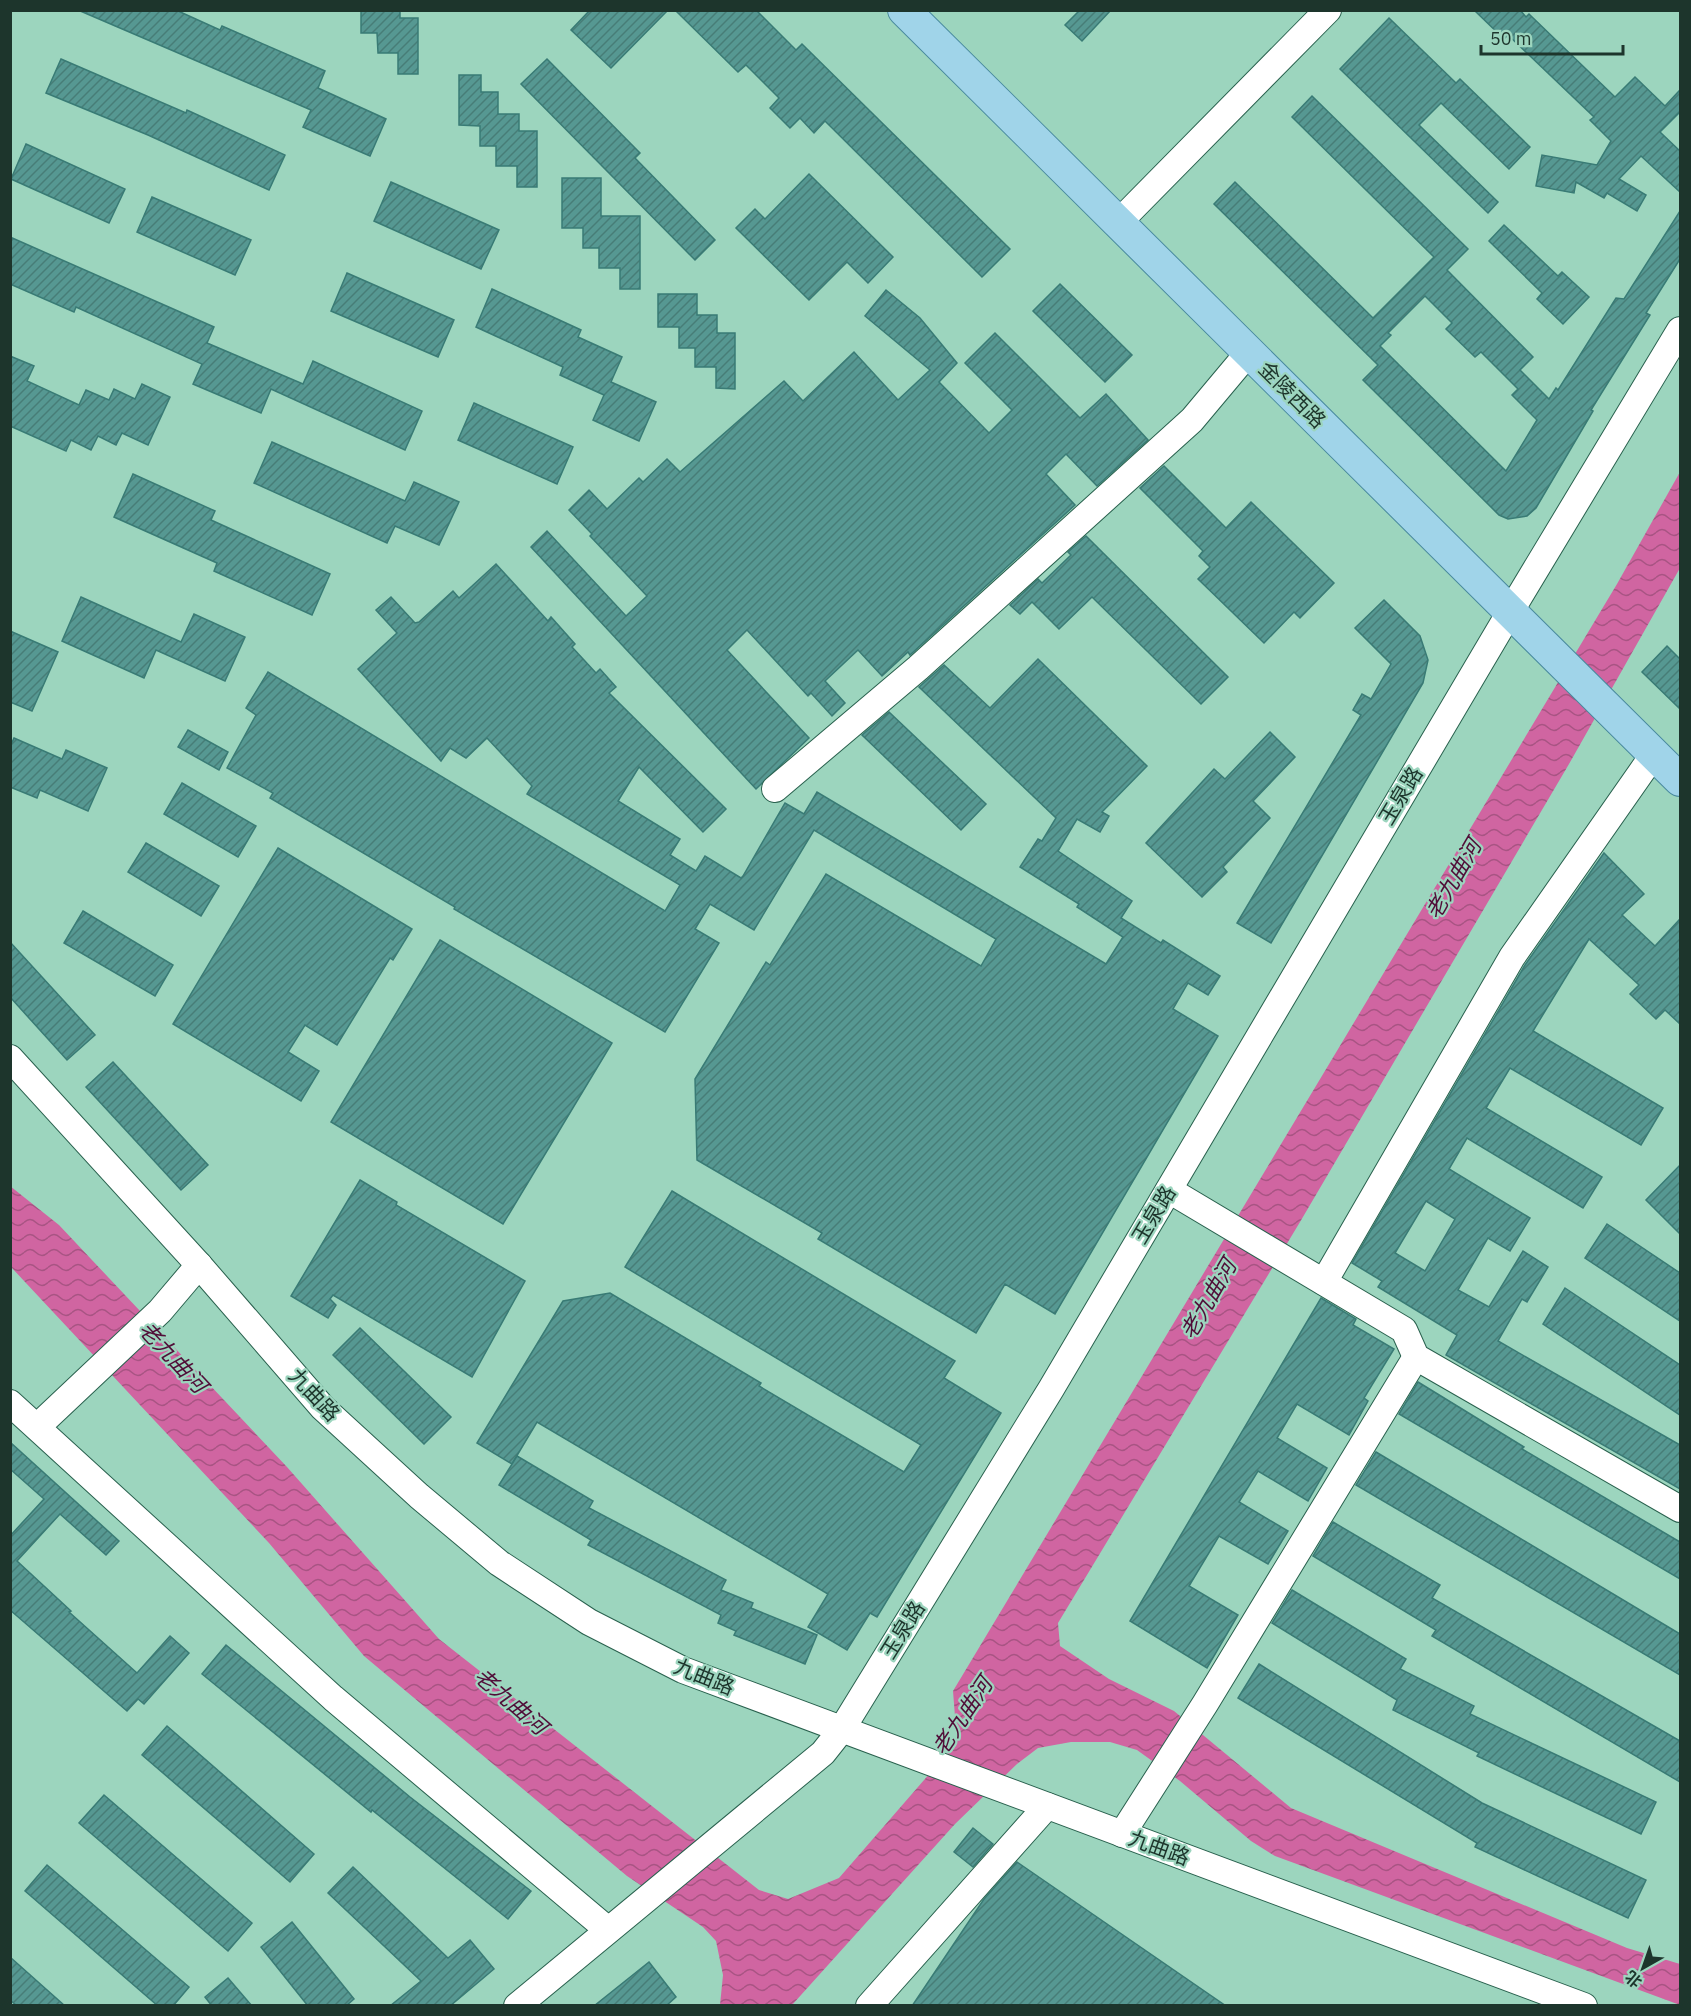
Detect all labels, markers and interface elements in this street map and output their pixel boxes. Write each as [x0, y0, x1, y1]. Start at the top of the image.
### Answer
scale bar [1481, 18, 1624, 56]
text: 50 m [1490, 27, 1532, 50]
street label: 金陵西路 [1253, 355, 1332, 434]
street label: 玉泉路 [1372, 761, 1428, 830]
water label: 老九曲河 [1418, 830, 1489, 924]
street label: 玉泉路 [1125, 1180, 1181, 1249]
water label: 老九曲河 [1173, 1250, 1244, 1344]
water label: 老九曲河 [133, 1315, 217, 1402]
street label: 九曲路 [283, 1362, 346, 1427]
street label: 玉泉路 [874, 1595, 931, 1664]
street label: 九曲路 [670, 1651, 739, 1701]
water label: 老九曲河 [469, 1661, 557, 1743]
water label: 老九曲河 [925, 1668, 1000, 1760]
street label: 九曲路 [1125, 1823, 1194, 1871]
north arrow [1613, 1938, 1673, 1998]
text: 北 [1621, 1967, 1646, 1992]

